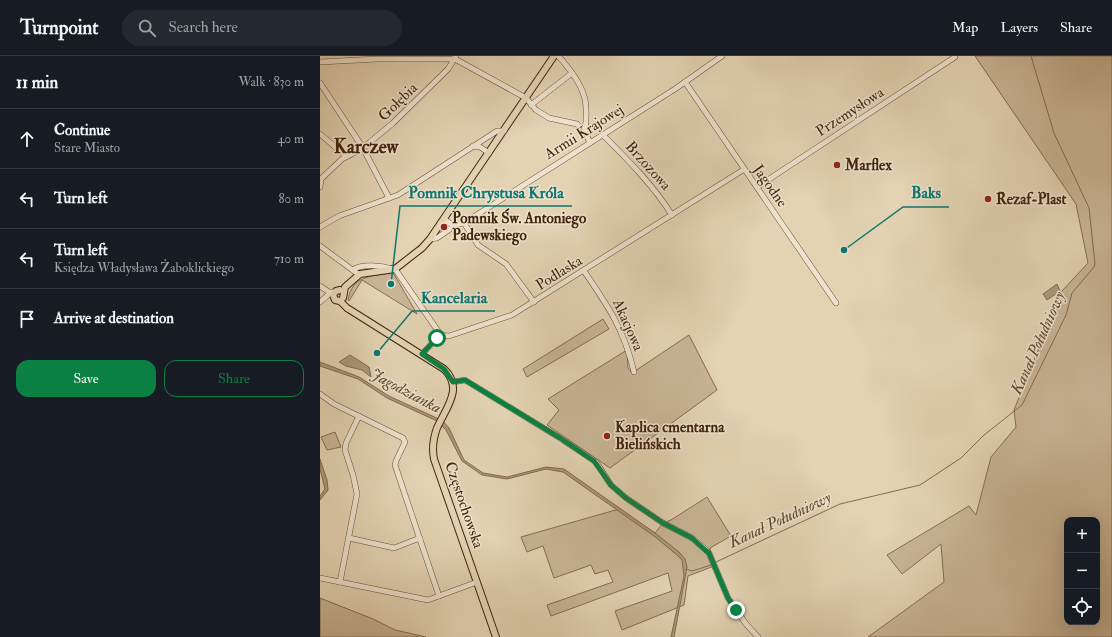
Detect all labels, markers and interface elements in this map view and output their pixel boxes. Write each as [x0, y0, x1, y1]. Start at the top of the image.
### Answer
search box [122, 10, 402, 46]
text: Turnpoint [20, 16, 98, 40]
icon: search [136, 17, 158, 39]
text: Search here [168, 18, 238, 37]
text: Map [952, 19, 978, 36]
text: Layers [1000, 19, 1038, 36]
text: Share [1060, 19, 1092, 36]
text: 11 min [16, 72, 58, 93]
text: Walk · 830 m [238, 74, 304, 90]
street label: Gołębia [374, 78, 422, 125]
street label: Przemysłowa [812, 83, 888, 141]
street label: Armii Krajowej [540, 100, 627, 164]
text: Continue [54, 121, 110, 140]
icon: ahead [16, 128, 38, 150]
text: 40 m [278, 131, 304, 147]
district label: Karczew [334, 135, 400, 159]
street label: Brzozowa [621, 137, 676, 195]
text: Stare Miasto [54, 140, 120, 156]
place label: Marflex [844, 156, 892, 175]
street label: Jagodne [747, 160, 792, 212]
marker: Marflex [832, 160, 842, 170]
callout: Pomnik Chrystusa Króla [400, 178, 572, 206]
callout: Baks [903, 179, 949, 207]
text: Pomnik Chrystusa Króla [408, 183, 564, 204]
text: Baks [911, 183, 942, 203]
icon: left [16, 188, 38, 210]
text: Turn left [54, 189, 108, 208]
place label: Rezaf-Plast [996, 190, 1066, 209]
text: 80 m [278, 191, 304, 207]
marker: Rezaf-Plast [983, 194, 993, 204]
place label: Pomnik Św. Antoniego Padewskiego [452, 208, 587, 246]
marker: Pomnik Św. Antoniego Padewskiego [439, 222, 449, 232]
text: Turn left [54, 241, 108, 260]
icon: left [16, 248, 38, 270]
text: 710 m [274, 251, 304, 267]
street label: Podlaska [532, 251, 586, 295]
text: Księdza Władysława Żaboklickiego [54, 260, 234, 276]
callout: Kancelaria [412, 283, 495, 311]
text: Kancelaria [421, 288, 488, 308]
water label: Kanał Południowy [1006, 288, 1070, 398]
street label: Akacjowa [608, 295, 648, 355]
icon: arrive [16, 308, 38, 330]
text: Arrive at destination [54, 309, 174, 328]
route start [428, 329, 446, 347]
button: Save [16, 360, 156, 397]
button: Share [164, 360, 304, 397]
water label: Jagodzianka [367, 364, 445, 418]
place label: Kaplica cmentarna Bielińskich [615, 418, 725, 454]
marker: Kaplica cmentarna Bielińskich [602, 431, 612, 441]
street label: Częstochowska [440, 459, 488, 552]
water label: Kanał Południowy [725, 487, 835, 553]
map controls [1064, 517, 1100, 625]
button: + [1064, 517, 1100, 553]
button: − [1064, 553, 1100, 589]
button: locate [1064, 589, 1100, 625]
route end [727, 601, 745, 619]

